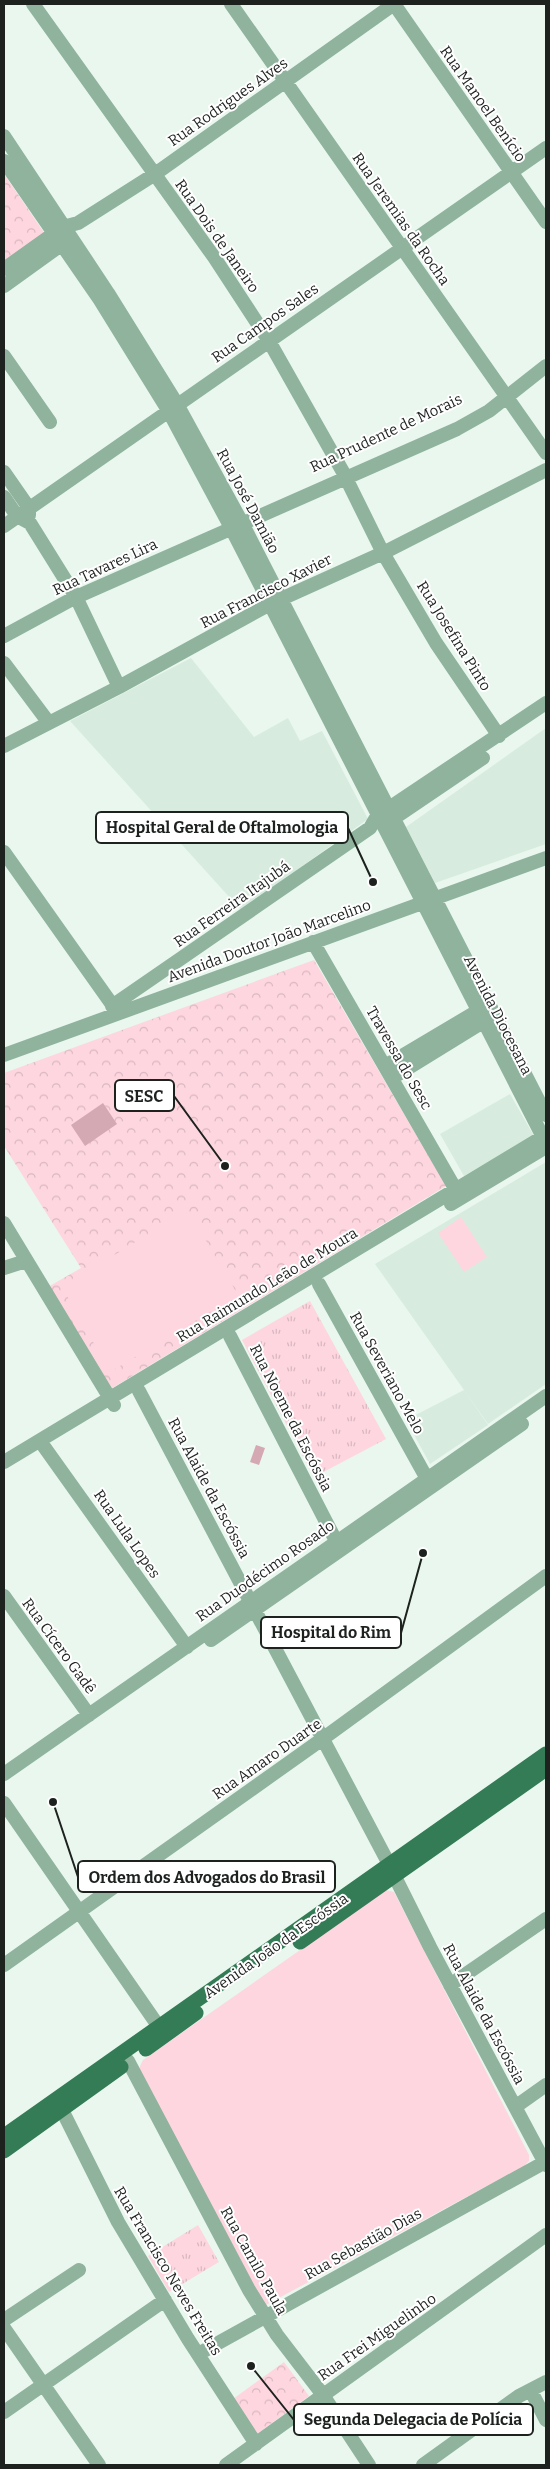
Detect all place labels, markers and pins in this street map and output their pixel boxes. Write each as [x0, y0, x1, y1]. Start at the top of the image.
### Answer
callout: Hospital Geral de Oftalmologia [96, 812, 348, 843]
callout: SESC [115, 1080, 174, 1111]
callout: Hospital do Rim [261, 1617, 401, 1648]
callout: Ordem dos Advogados do Brasil [78, 1861, 335, 1892]
callout: Segunda Delegacia de Polícia [294, 2404, 533, 2435]

